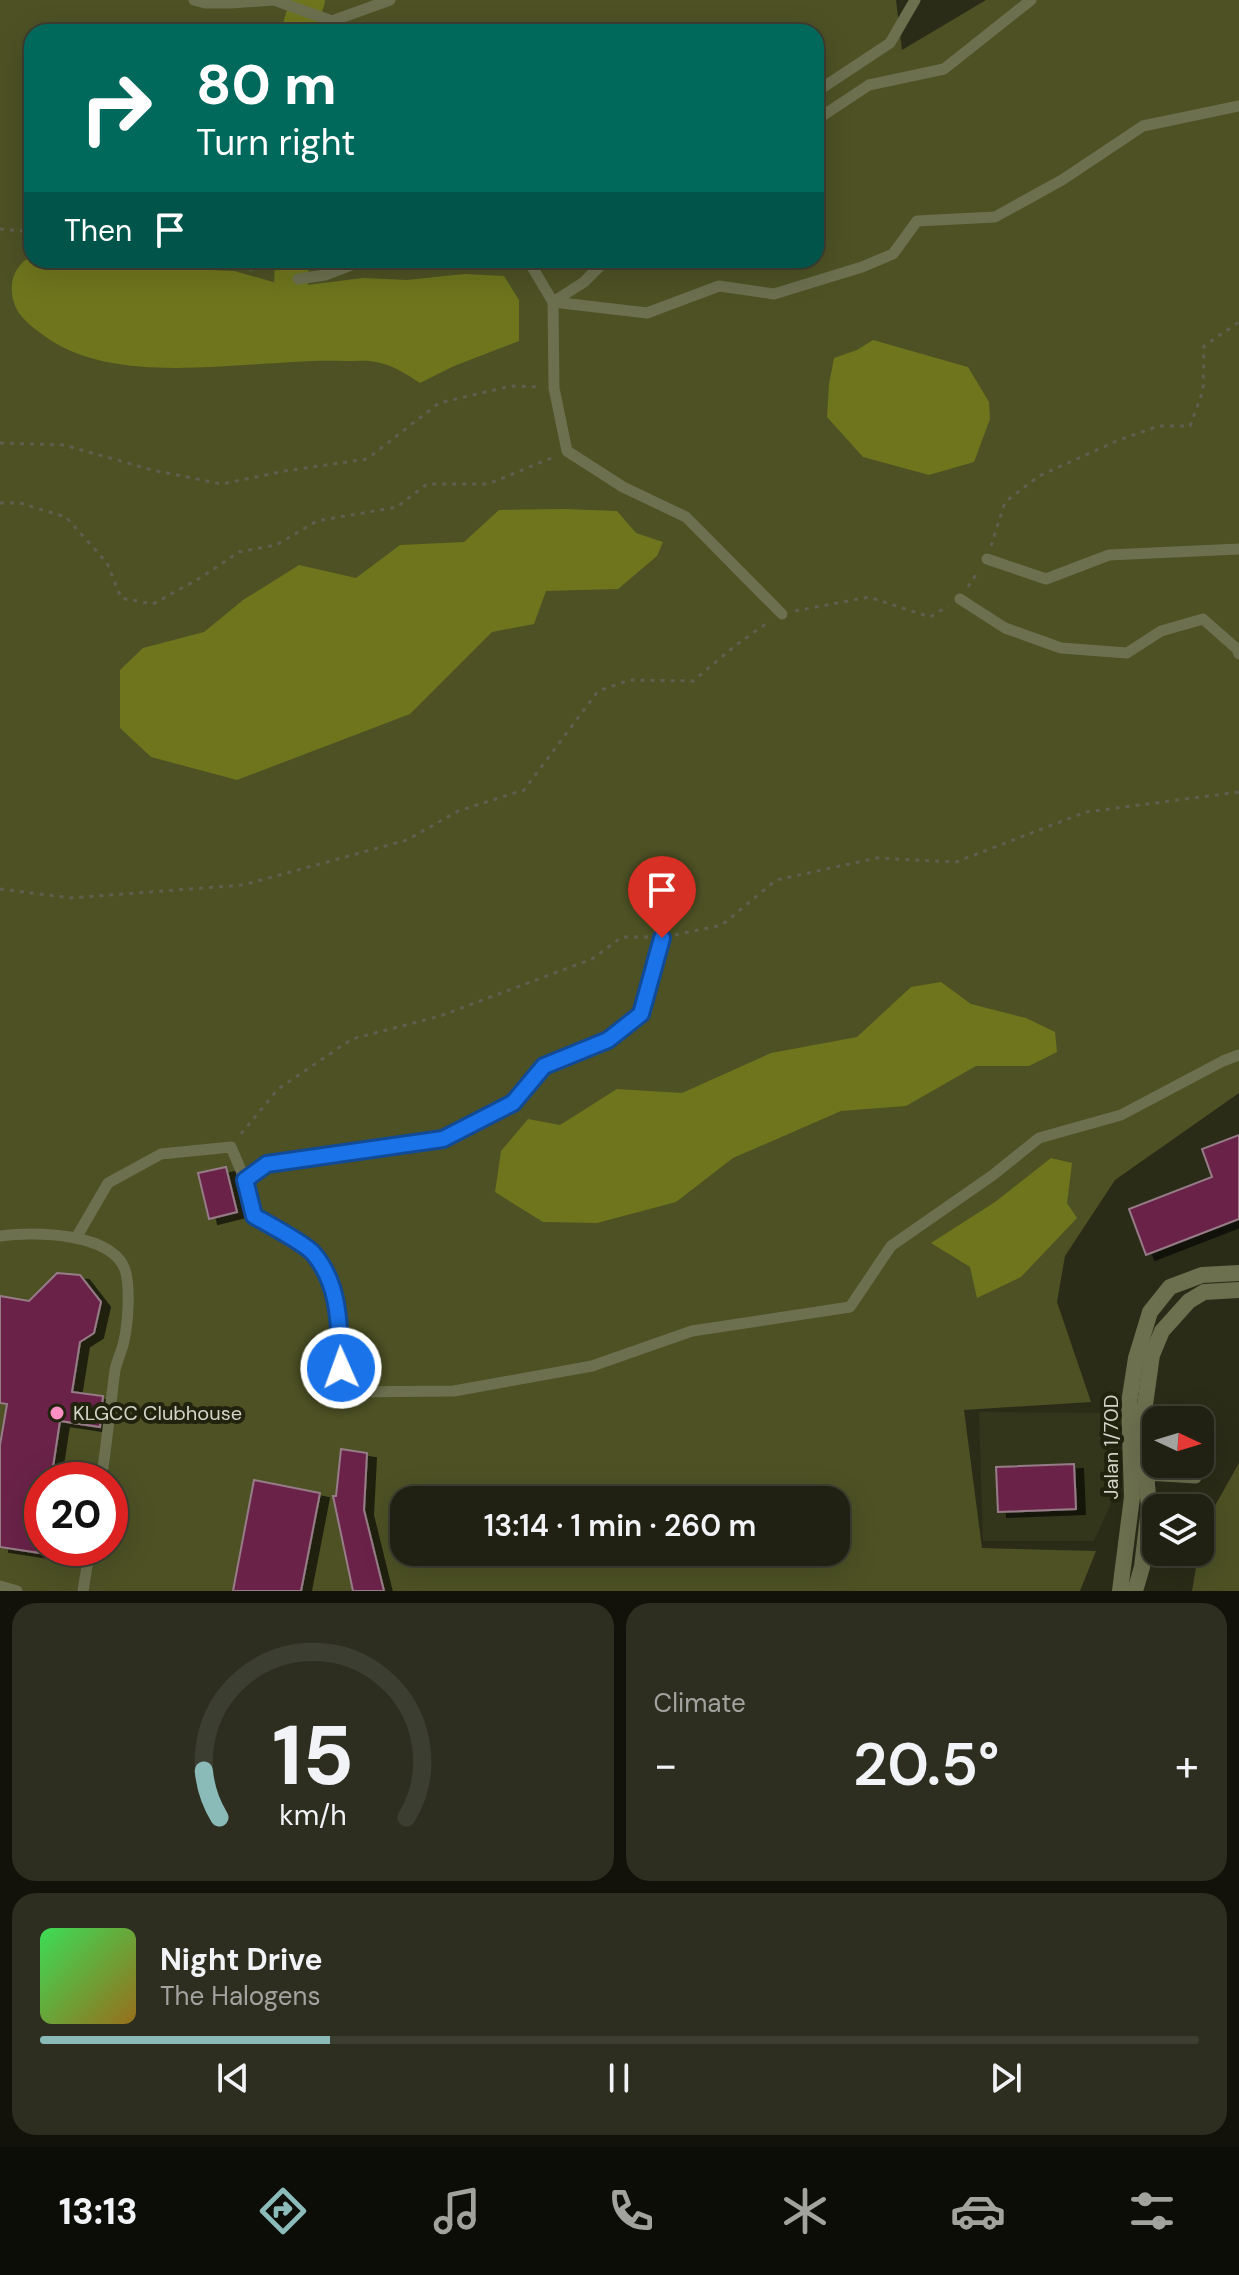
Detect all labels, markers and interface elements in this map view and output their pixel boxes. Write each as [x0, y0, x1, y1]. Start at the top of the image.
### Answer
text: 80 m [196, 48, 337, 121]
icon: right [64, 56, 168, 160]
text: Turn right [196, 119, 355, 166]
icon: arrive [148, 208, 192, 252]
text: Then [64, 211, 132, 250]
pin [628, 856, 696, 938]
icon: arrive [640, 868, 684, 912]
position arrow [299, 1326, 383, 1410]
street label: Jalan 1/70D [1098, 1395, 1124, 1499]
place label: KLGCC Clubhouse [73, 1400, 242, 1426]
marker: KLGCC Clubhouse [48, 1404, 66, 1422]
north arrow [1142, 1406, 1214, 1478]
map controls [1142, 1406, 1214, 1566]
speed limit sign: 20 [24, 1462, 128, 1566]
button: layers [1142, 1494, 1214, 1566]
text: 13:14 · 1 min · 260 m [484, 1506, 756, 1545]
text: Climate [654, 1686, 746, 1720]
text: 15 [272, 1701, 354, 1810]
text: 20.5° [853, 1725, 999, 1804]
text: − [654, 1736, 678, 1794]
text: + [1175, 1736, 1199, 1794]
text: km/h [279, 1797, 347, 1834]
text: Night Drive [160, 1940, 323, 1979]
text: The Halogens [160, 1979, 320, 2013]
icon: previous [211, 2056, 255, 2100]
icon: pause [597, 2056, 641, 2100]
icon: next [984, 2056, 1028, 2100]
icon: directions [255, 2183, 311, 2239]
icon: music [429, 2183, 485, 2239]
icon: phone [603, 2183, 659, 2239]
icon: climate [777, 2183, 833, 2239]
icon: car [950, 2183, 1006, 2239]
icon: filters [1124, 2183, 1180, 2239]
text: 13:13 [59, 2188, 138, 2235]

